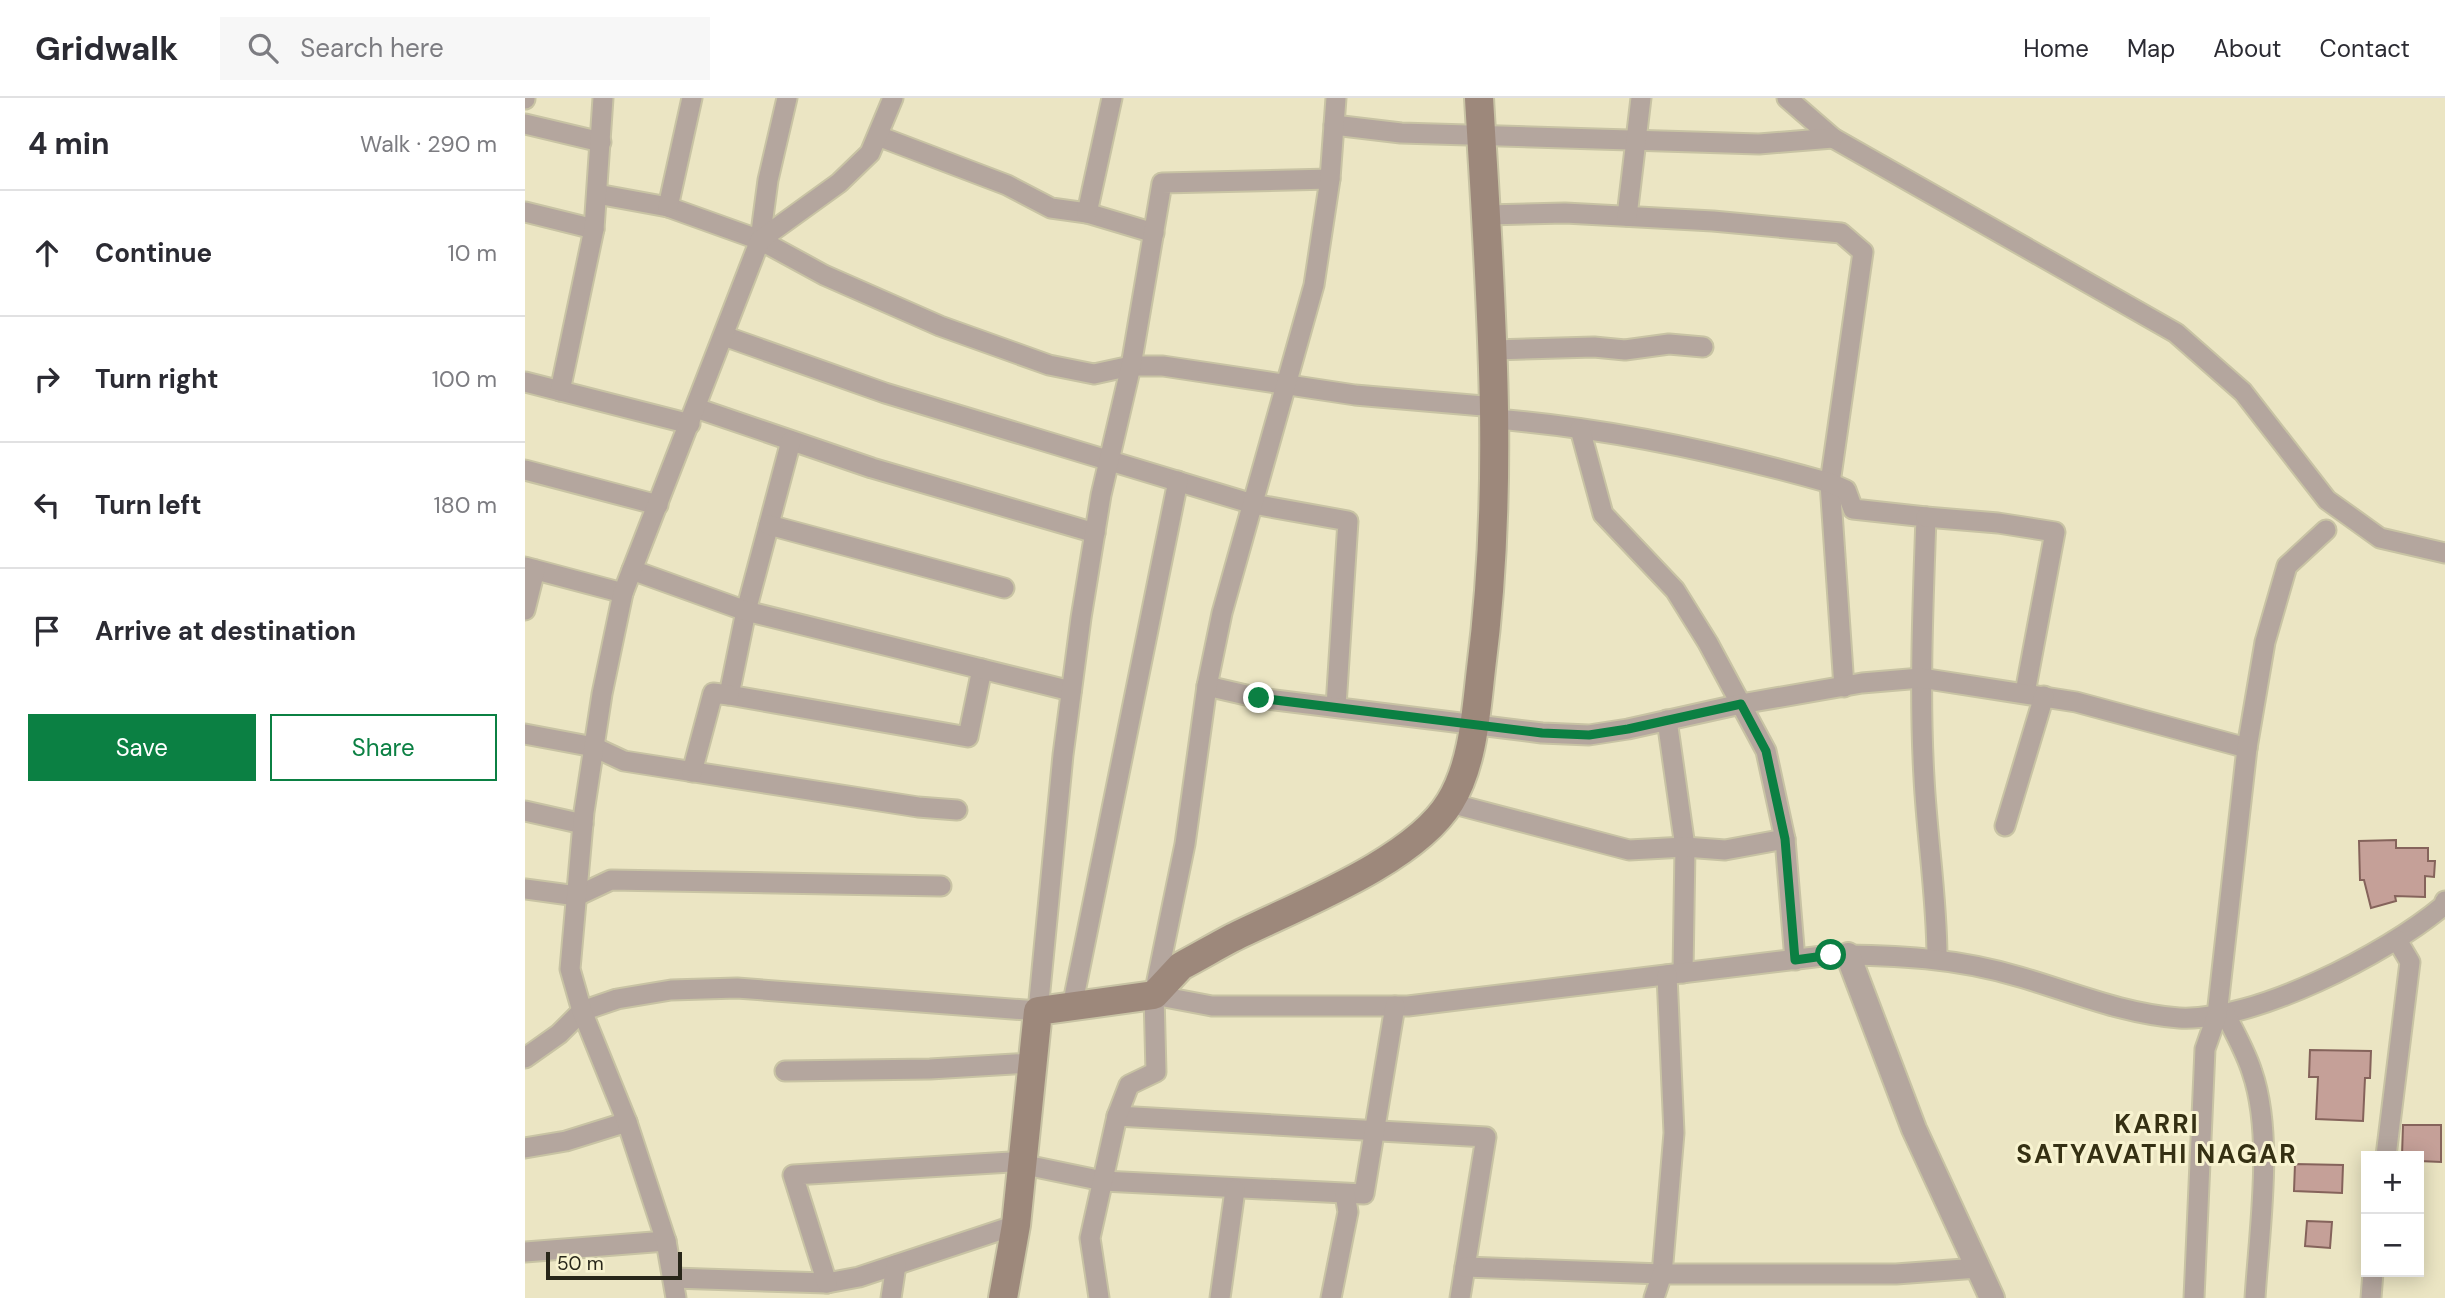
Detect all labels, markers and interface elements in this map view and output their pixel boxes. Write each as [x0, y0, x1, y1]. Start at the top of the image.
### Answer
search box [220, 17, 710, 80]
text: Gridwalk [35, 27, 178, 70]
icon: search [244, 29, 282, 67]
text: Search here [300, 31, 444, 65]
text: Home [2023, 33, 2089, 64]
text: Map [2127, 33, 2175, 64]
text: About [2213, 33, 2282, 64]
text: Contact [2320, 33, 2410, 64]
text: 4 min [28, 124, 110, 163]
text: Walk · 290 m [360, 129, 497, 159]
icon: ahead [28, 234, 66, 272]
text: Continue [95, 236, 212, 270]
text: 10 m [447, 238, 497, 268]
icon: right [28, 360, 66, 398]
text: Turn right [95, 362, 219, 396]
text: 100 m [432, 364, 497, 394]
icon: left [28, 486, 66, 524]
text: Turn left [95, 488, 202, 522]
text: 180 m [433, 490, 497, 520]
icon: arrive [28, 612, 66, 650]
text: Arrive at destination [95, 614, 356, 648]
route end [1243, 682, 1274, 713]
button: Save [28, 714, 256, 781]
button: Share [270, 714, 497, 781]
route start [1815, 939, 1846, 970]
district label: KARRI SATYAVATHI NAGAR [2016, 1107, 2298, 1171]
map controls [2361, 1151, 2424, 1277]
button: + [2361, 1151, 2424, 1214]
button: − [2361, 1214, 2424, 1277]
scale bar [546, 1249, 683, 1281]
text: 50 m [557, 1251, 604, 1276]

